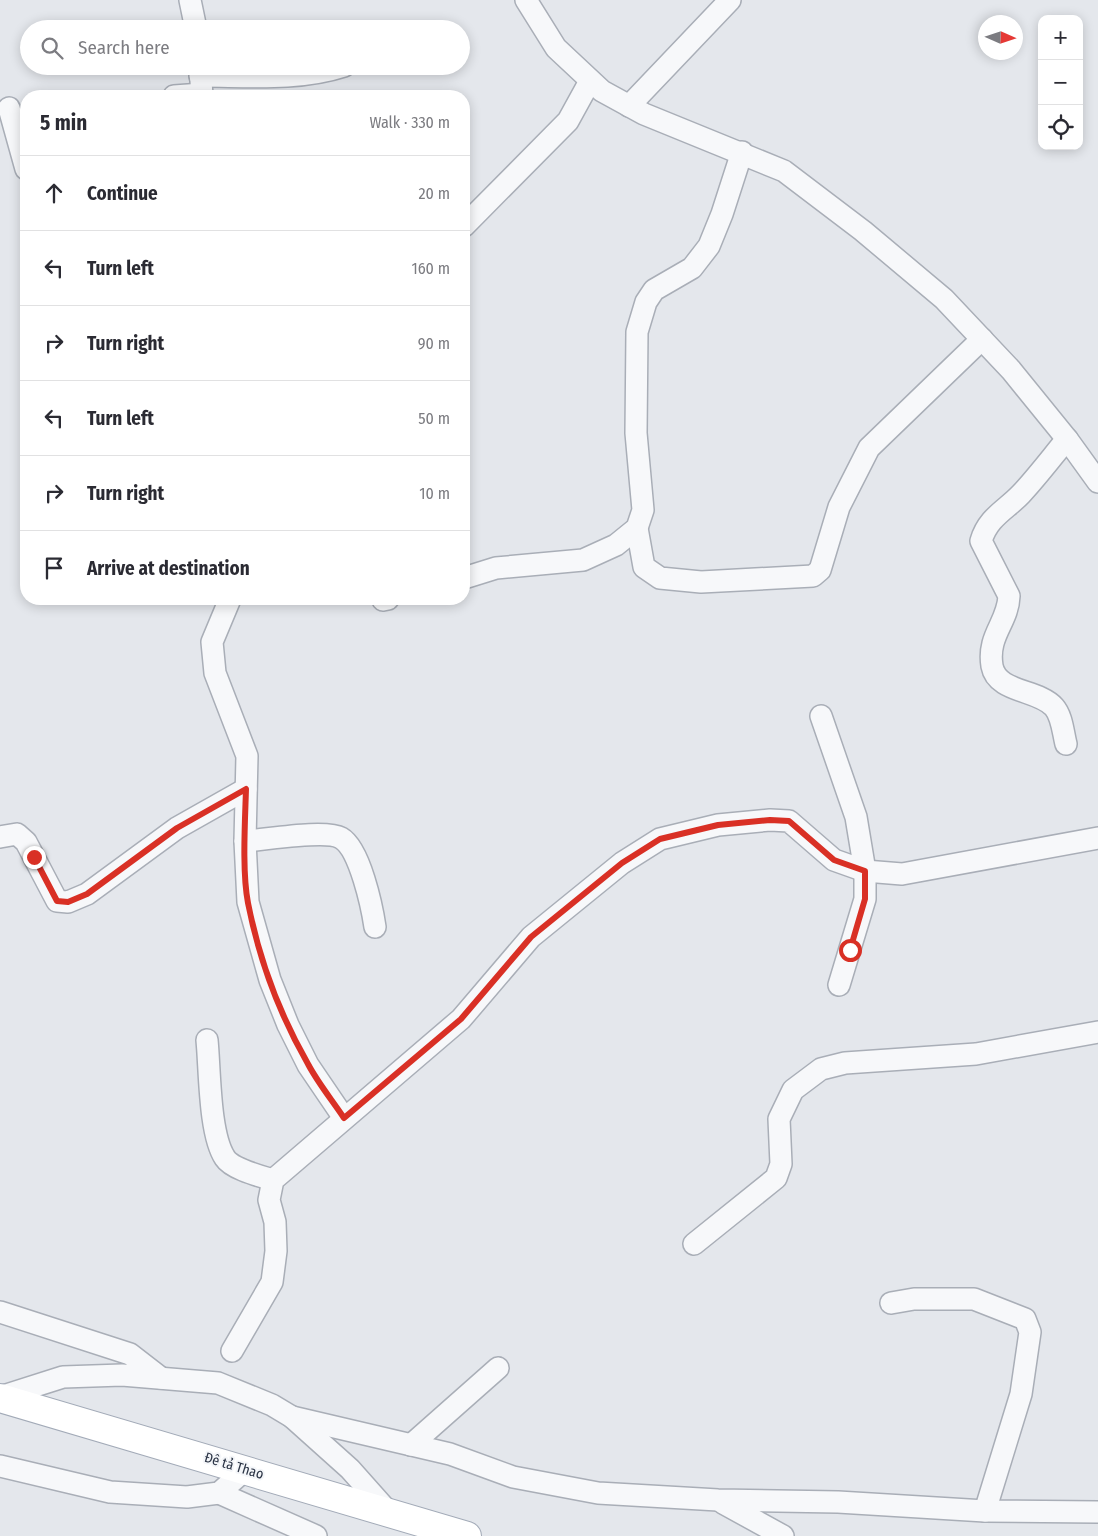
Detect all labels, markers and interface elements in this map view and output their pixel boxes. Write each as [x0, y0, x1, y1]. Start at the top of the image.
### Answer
north arrow [978, 15, 1023, 60]
map controls [1038, 15, 1083, 150]
button: + [1038, 15, 1083, 60]
search box [20, 20, 470, 75]
icon: search [38, 34, 66, 62]
text: Search here [78, 36, 170, 59]
button: − [1038, 60, 1083, 105]
button: locate [1038, 105, 1083, 150]
text: 5 min [40, 110, 87, 136]
text: Walk · 330 m [369, 113, 450, 132]
icon: ahead [40, 179, 68, 207]
text: Continue [87, 182, 158, 205]
text: 20 m [419, 184, 450, 203]
icon: left [40, 254, 68, 282]
text: Turn left [87, 257, 154, 280]
text: 160 m [411, 259, 450, 278]
icon: right [40, 329, 68, 357]
text: Turn right [87, 332, 164, 355]
text: 90 m [418, 334, 450, 353]
icon: left [40, 404, 68, 432]
text: Turn left [87, 407, 154, 430]
text: 50 m [418, 409, 450, 428]
icon: right [40, 479, 68, 507]
text: Turn right [87, 482, 164, 505]
text: 10 m [419, 484, 450, 503]
icon: arrive [40, 554, 68, 582]
text: Arrive at destination [87, 557, 250, 580]
route end [23, 846, 46, 869]
route start [839, 939, 862, 962]
street label: Đê tả Thao [202, 1449, 266, 1483]

